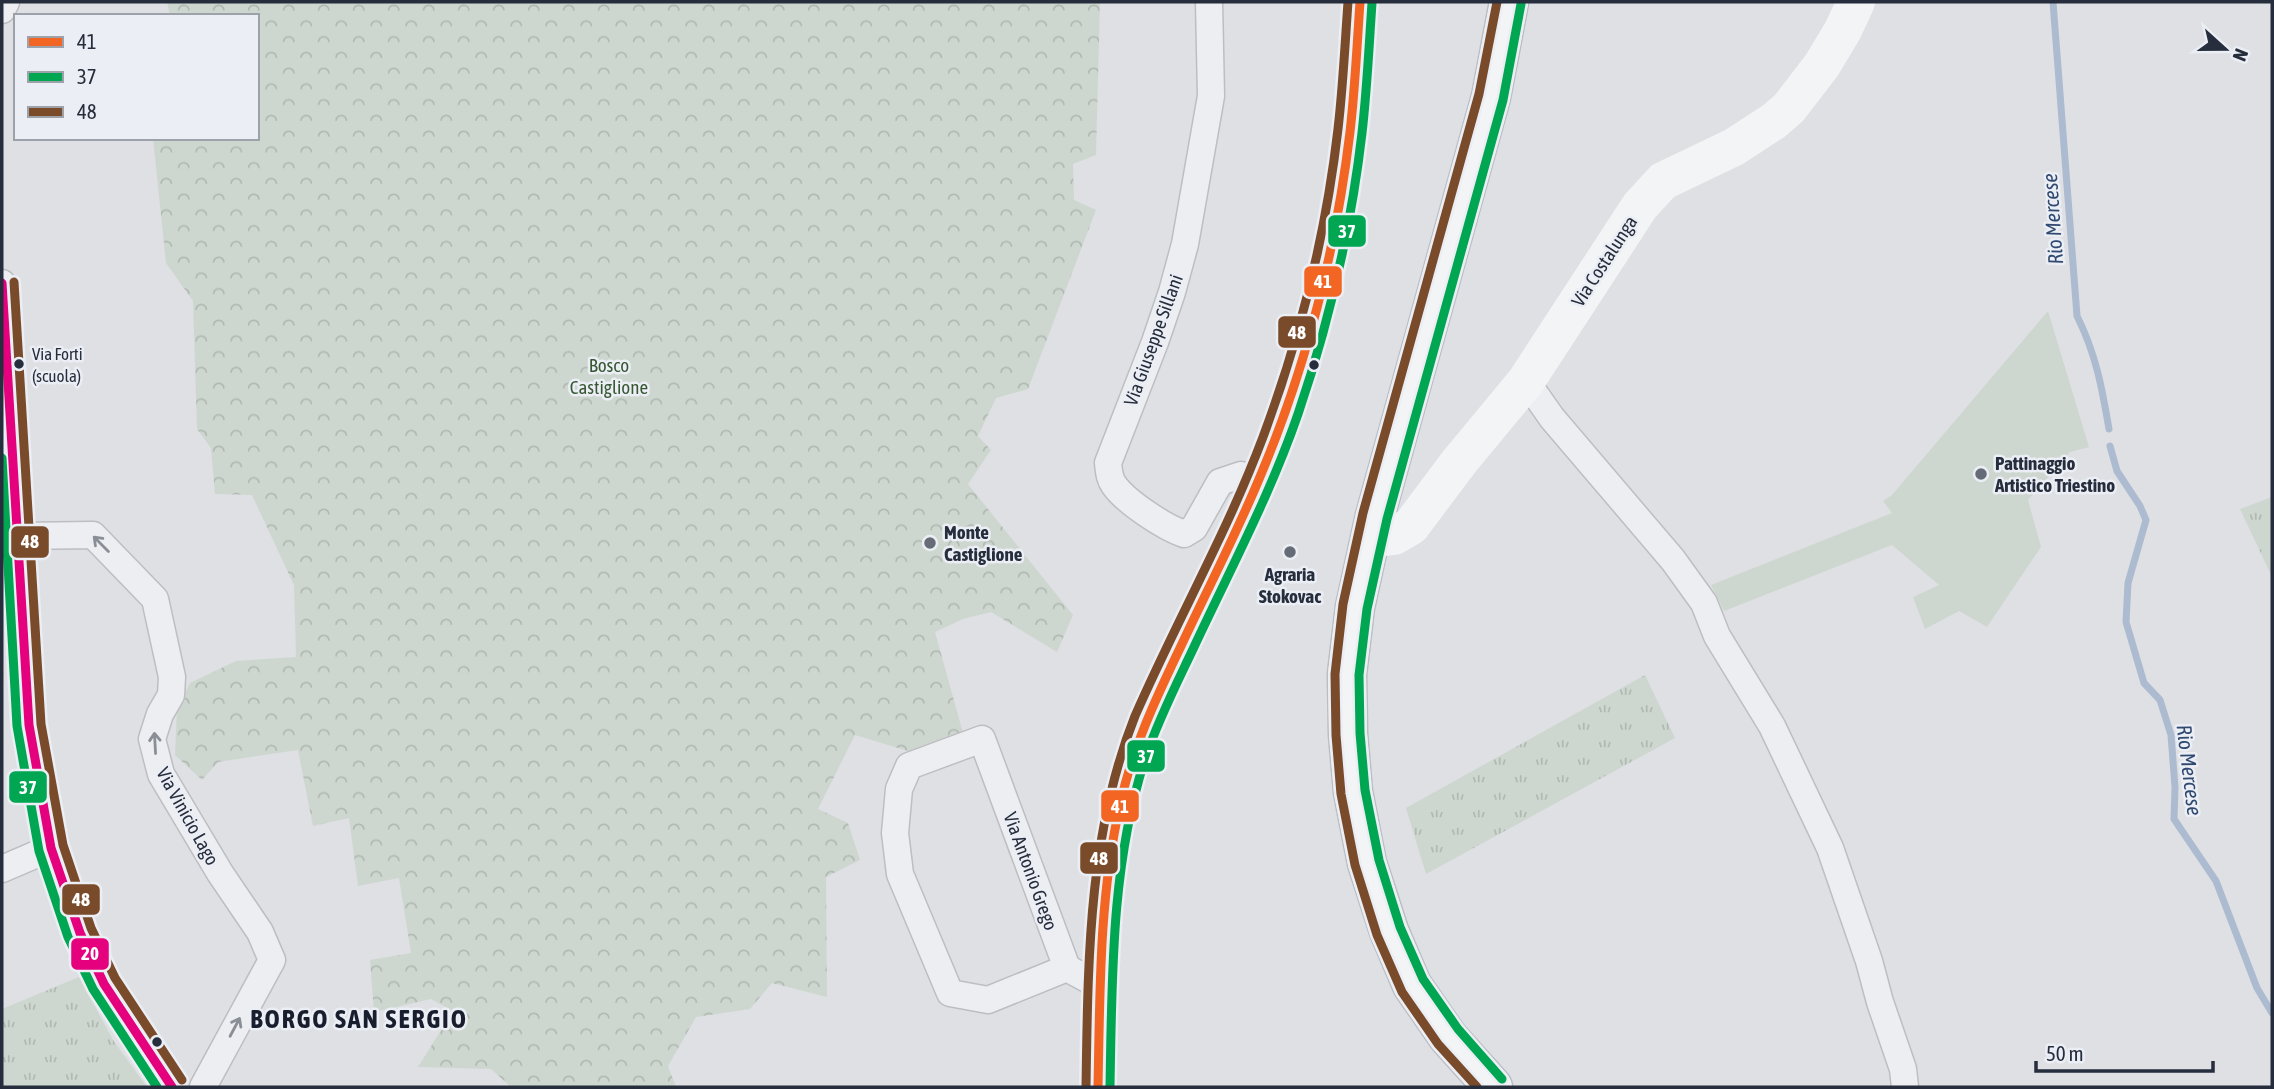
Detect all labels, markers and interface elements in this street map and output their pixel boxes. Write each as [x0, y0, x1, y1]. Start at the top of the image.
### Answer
legend [14, 14, 259, 140]
north arrow [2190, 14, 2260, 84]
text: 41 [77, 29, 97, 53]
text: N [2229, 46, 2253, 64]
text: 37 [77, 64, 97, 88]
text: 48 [77, 99, 97, 123]
water label: Rio Mercese [2037, 173, 2067, 265]
street label: Via Costalunga [1567, 212, 1641, 310]
line badge: 37 [1327, 214, 1367, 248]
text: 37 [1338, 220, 1356, 242]
line badge: 41 [1303, 265, 1343, 298]
text: 41 [1313, 270, 1332, 292]
street label: Via Giuseppe Sillani [1119, 271, 1187, 409]
line badge: 48 [1277, 315, 1317, 349]
text: 48 [1287, 321, 1306, 343]
place label: Via Forti (scuola) [32, 344, 83, 386]
park label: Bosco Castiglione [570, 354, 648, 398]
marker: Via Forti (scuola) [12, 357, 26, 371]
unlabelled marker [1307, 358, 1321, 372]
place label: Pattinaggio Artistico Triestino [1994, 452, 2115, 496]
marker: Pattinaggio Artistico Triestino [1973, 466, 1989, 482]
place label: Monte Castiglione [944, 521, 1023, 565]
line badge: 48 [10, 525, 50, 559]
text: 48 [20, 530, 39, 552]
one-way arrow [93, 535, 110, 552]
marker: Monte Castiglione [922, 535, 938, 551]
marker: Agraria Stokovac [1282, 544, 1298, 560]
place label: Agraria Stokovac [1259, 563, 1321, 607]
water label: Rio Mercese [2173, 723, 2207, 817]
one-way arrow [149, 732, 162, 755]
line badge: 37 [1126, 739, 1166, 773]
text: 37 [1137, 745, 1155, 767]
street label: Via Vinicio Lago [152, 763, 224, 869]
line badge: 37 [8, 770, 48, 804]
text: 37 [19, 776, 37, 798]
line badge: 41 [1100, 789, 1140, 823]
text: 41 [1110, 795, 1129, 817]
street label: Via Antonio Grego [999, 809, 1063, 933]
line badge: 48 [1079, 841, 1119, 875]
text: 48 [1089, 847, 1108, 869]
line badge: 48 [61, 883, 101, 916]
text: 48 [71, 888, 90, 910]
line badge: 20 [70, 937, 110, 971]
text: 20 [81, 942, 99, 964]
district label: BORGO SAN SERGIO [250, 1004, 468, 1034]
one-way arrow [229, 1017, 243, 1038]
scale bar [2036, 1030, 2213, 1074]
unlabelled marker [150, 1035, 164, 1049]
text: 50 m [2046, 1041, 2084, 1065]

